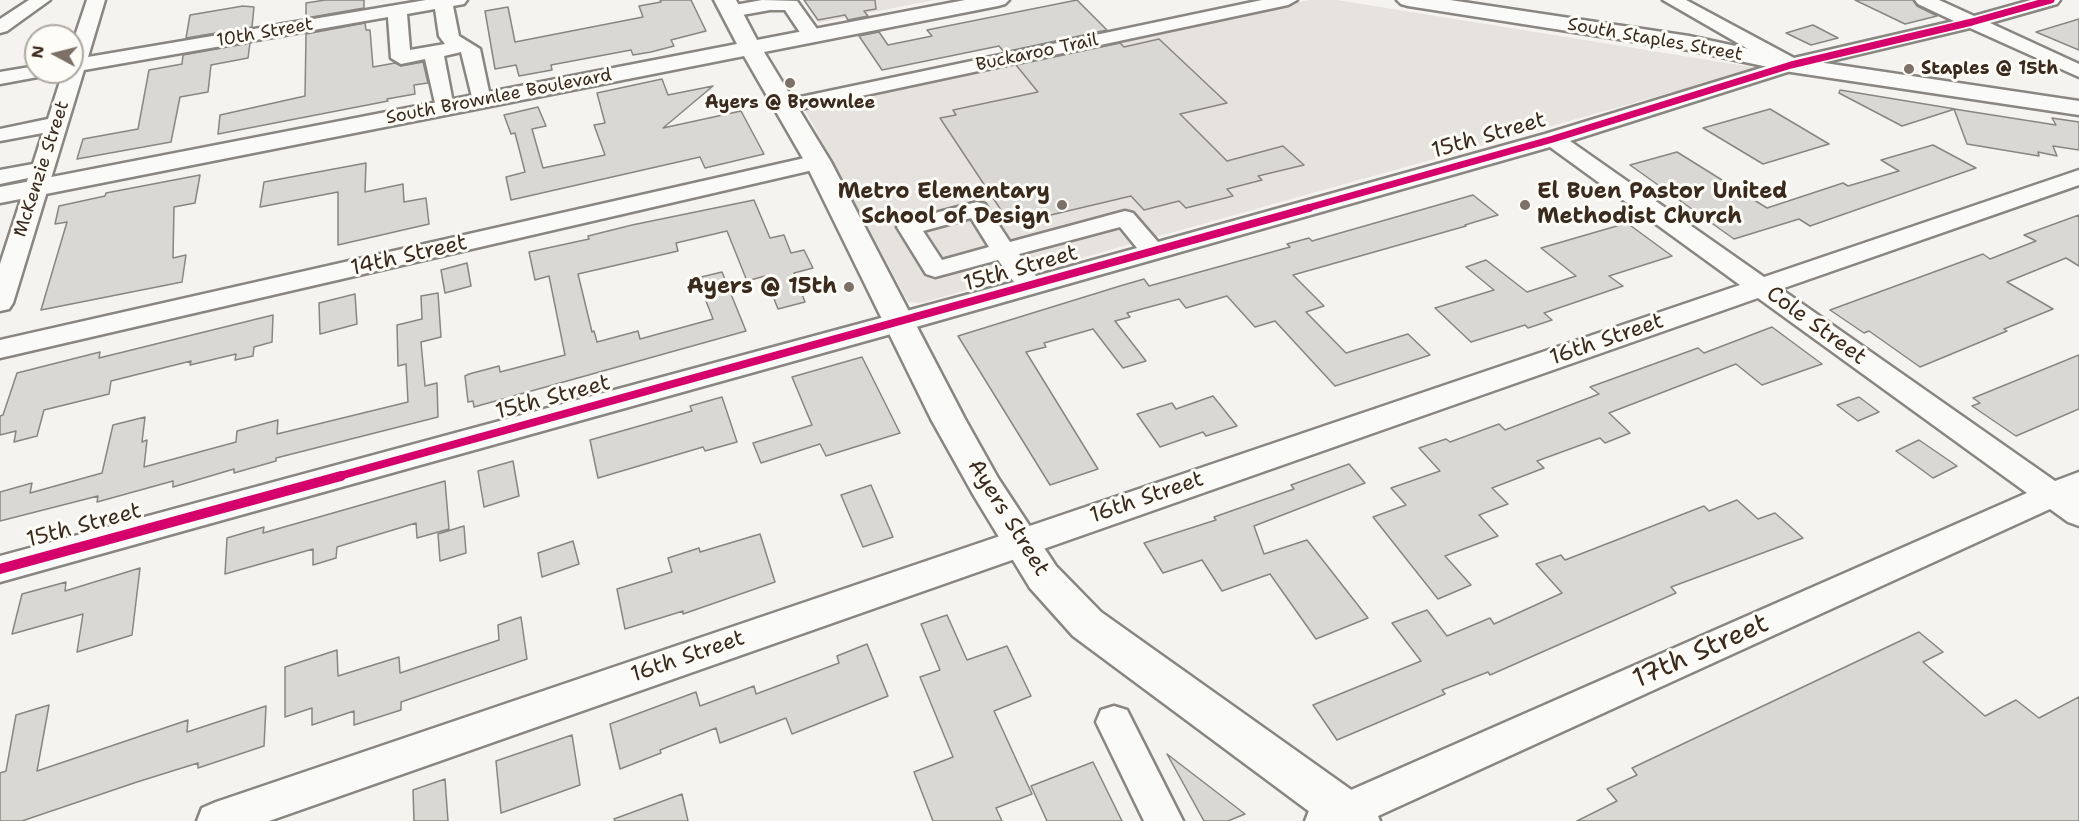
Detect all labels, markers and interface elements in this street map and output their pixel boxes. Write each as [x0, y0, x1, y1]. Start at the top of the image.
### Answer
street label: 10th Street [215, 14, 315, 52]
street label: South Staples Street [1566, 14, 1744, 66]
north arrow [24, 24, 84, 84]
street label: Buckaroo Trail [974, 30, 1100, 76]
text: N [26, 44, 49, 60]
place label: Staples @ 15th [1921, 58, 2058, 80]
marker: Staples @ 15th [1902, 62, 1916, 76]
street label: South Brownlee Boulevard [384, 65, 614, 129]
marker: Ayers @ Brownlee [783, 76, 797, 90]
place label: Ayers @ Brownlee [705, 92, 875, 114]
street label: McKenzie Street [10, 98, 74, 240]
street label: 15th Street [1429, 107, 1549, 165]
place label: Metro Elementary School of Design [838, 179, 1050, 230]
place label: El Buen Pastor United Methodist Church [1537, 179, 1787, 230]
marker: Metro Elementary School of Design [1055, 198, 1069, 212]
marker: El Buen Pastor United Methodist Church [1518, 198, 1532, 212]
street label: 14th Street [348, 230, 470, 282]
street label: 15th Street [961, 240, 1081, 298]
place label: Ayers @ 15th [687, 274, 837, 300]
marker: Ayers @ 15th [842, 280, 856, 294]
street label: Cole Street [1761, 281, 1871, 371]
street label: 16th Street [1547, 308, 1667, 372]
street label: 15th Street [493, 370, 613, 426]
street label: Ayers Street [962, 455, 1054, 581]
street label: 16th Street [1087, 466, 1207, 530]
street label: 15th Street [24, 498, 144, 554]
street label: 17th Street [1628, 608, 1774, 696]
street label: 16th Street [628, 625, 748, 689]

